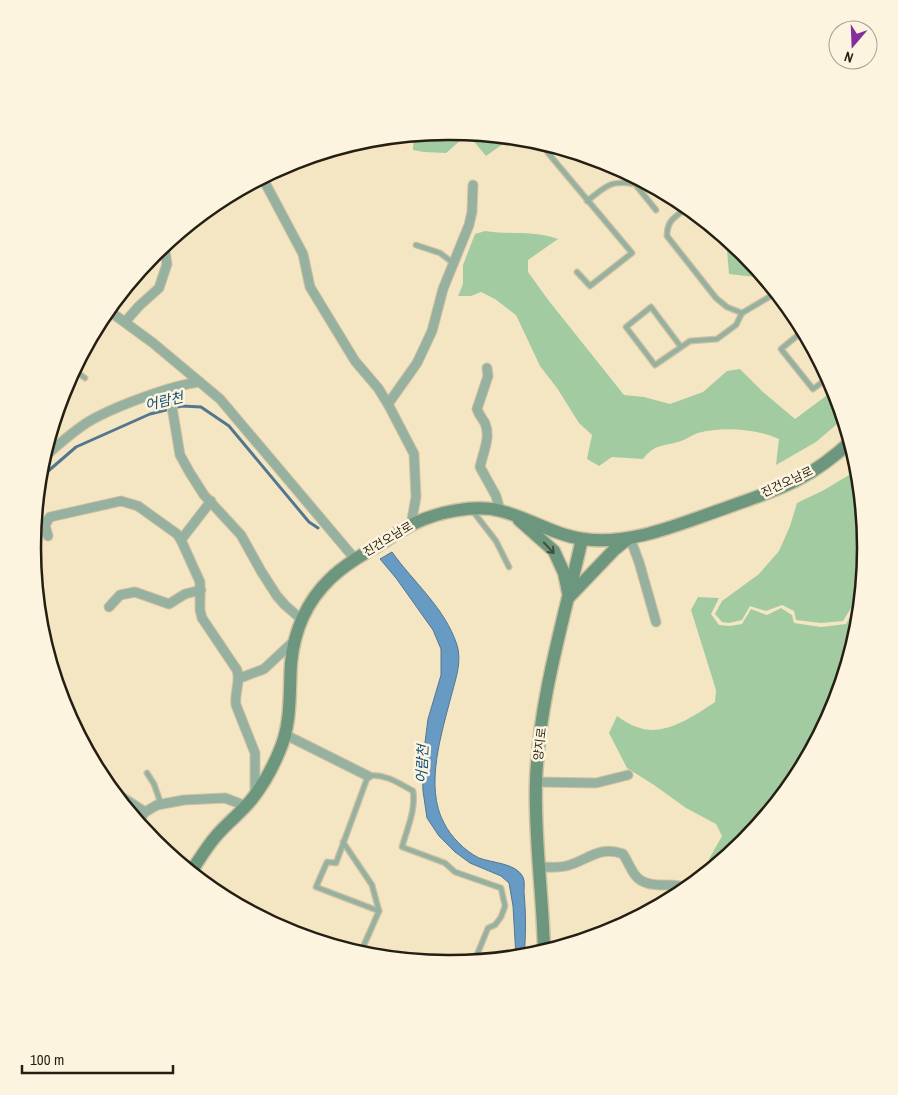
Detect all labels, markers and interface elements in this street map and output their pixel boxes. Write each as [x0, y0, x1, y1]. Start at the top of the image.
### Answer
north arrow [828, 20, 878, 70]
text: N [842, 47, 856, 67]
water label: 어람천 [143, 388, 186, 414]
street label: 진건오남로 [759, 463, 815, 501]
street label: 진건오남로 [360, 518, 416, 560]
one-way arrow [543, 542, 555, 554]
street label: 양지로 [530, 727, 550, 761]
water label: 어람천 [412, 743, 432, 784]
scale bar [22, 1042, 174, 1074]
text: 100 m [30, 1049, 64, 1070]

